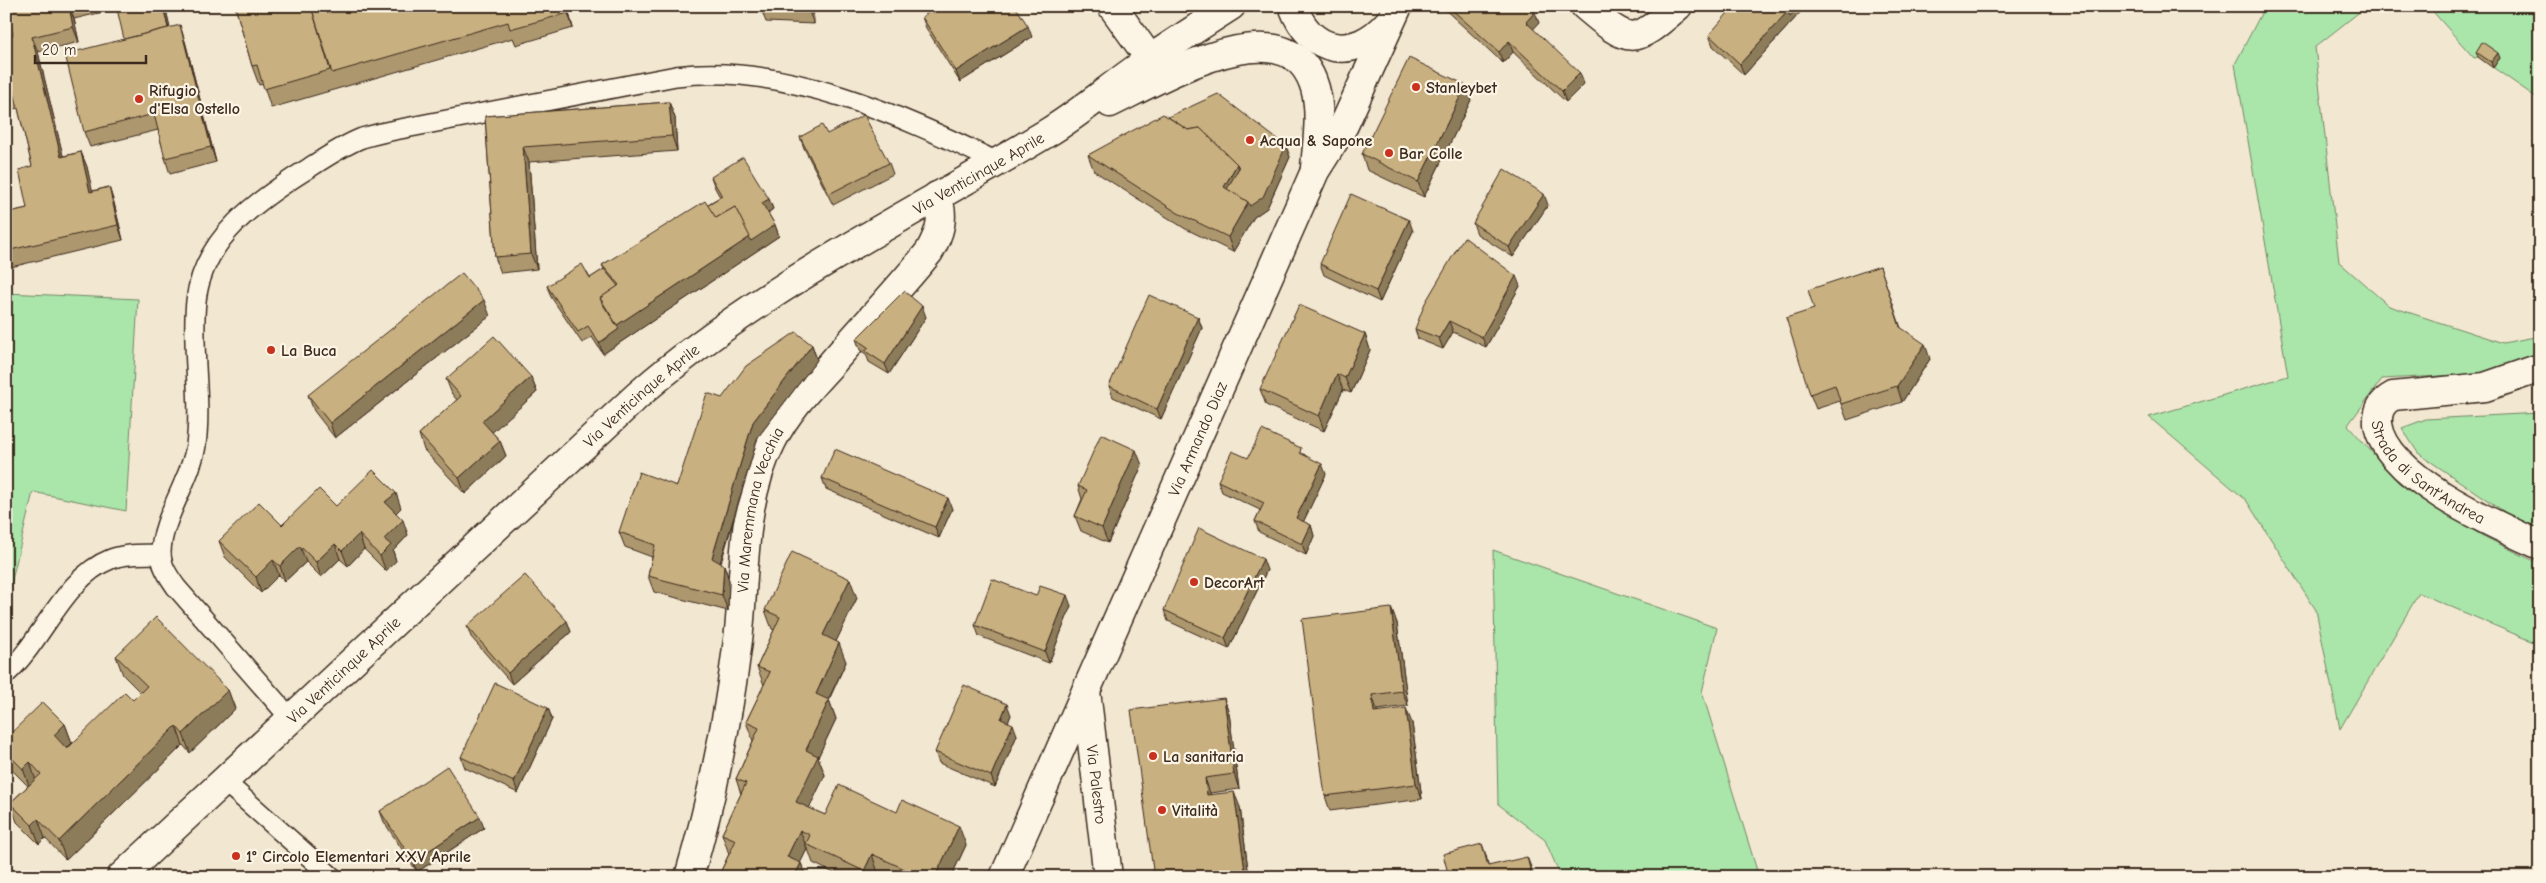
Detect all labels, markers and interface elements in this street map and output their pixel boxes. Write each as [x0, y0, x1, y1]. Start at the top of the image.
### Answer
scale bar [35, 32, 146, 64]
text: 20 m [42, 41, 76, 59]
place label: Stanleybet [1426, 79, 1498, 97]
marker: Stanleybet [1410, 81, 1422, 93]
place label: Rifugio d'Elsa Ostello [149, 82, 240, 118]
marker: Rifugio d'Elsa Ostello [133, 93, 145, 105]
street label: Via Venticinque Aprile [910, 129, 1048, 218]
place label: Acqua & Sapone [1260, 132, 1372, 150]
marker: Acqua & Sapone [1244, 134, 1256, 146]
place label: Bar Colle [1399, 145, 1462, 163]
marker: Bar Colle [1383, 147, 1395, 159]
street label: Via Venticinque Aprile [580, 341, 703, 451]
place label: La Buca [281, 342, 337, 360]
marker: La Buca [265, 344, 277, 356]
street label: Via Armando Diaz [1165, 379, 1231, 499]
street label: Strada di Sant'Andrea [2368, 419, 2488, 528]
street label: Via Maremmana Vecchia [734, 424, 788, 593]
place label: DecorArt [1204, 574, 1265, 592]
marker: DecorArt [1188, 576, 1200, 588]
street label: Via Venticinque Aprile [284, 613, 404, 727]
street label: Via Palestro [1082, 744, 1110, 825]
place label: La sanitaria [1163, 748, 1244, 766]
marker: La sanitaria [1147, 750, 1159, 762]
place label: Vitalità [1172, 802, 1218, 820]
marker: Vitalità [1156, 804, 1168, 816]
place label: 1° Circolo Elementari XXV Aprile [246, 848, 471, 866]
marker: 1° Circolo Elementari XXV Aprile [230, 850, 242, 862]

